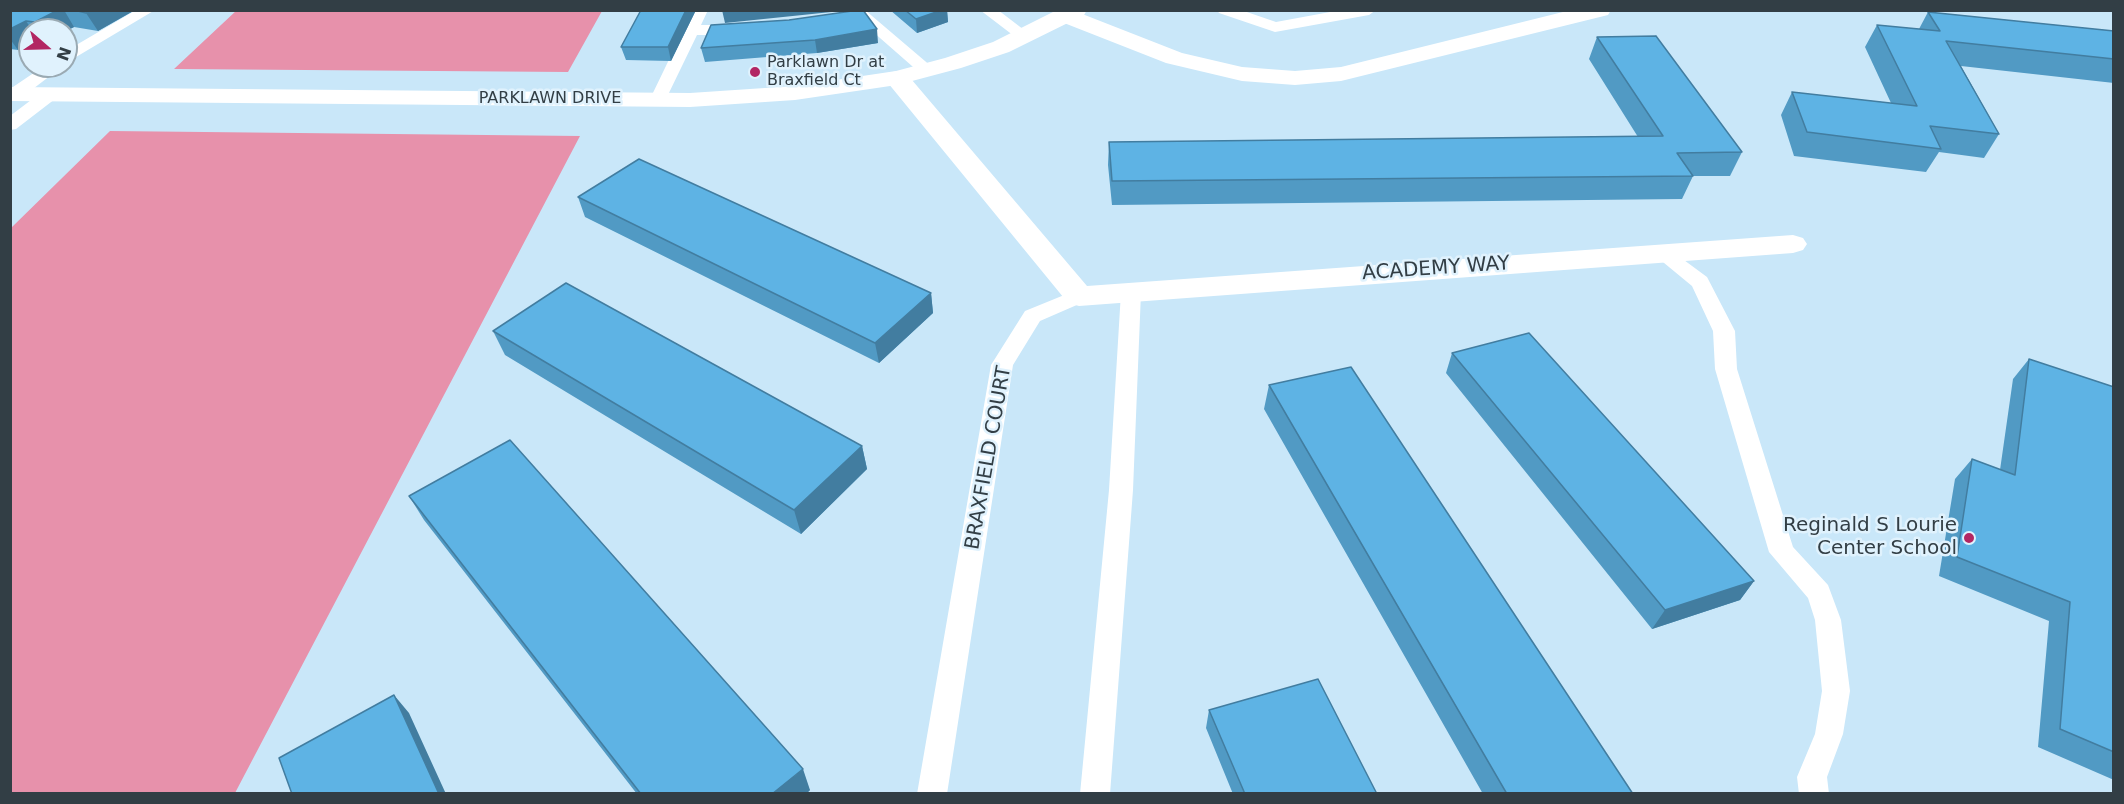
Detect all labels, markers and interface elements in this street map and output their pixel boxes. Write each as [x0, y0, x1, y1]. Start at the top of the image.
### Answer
north arrow [18, 18, 78, 78]
text: N [52, 44, 75, 63]
place label: Parklawn Dr at Braxfield Ct [767, 53, 884, 91]
marker: Parklawn Dr at Braxfield Ct [748, 65, 762, 79]
street label: PARKLAWN DRIVE [479, 89, 621, 109]
street label: ACADEMY WAY [1361, 252, 1511, 286]
street label: BRAXFIELD COURT [961, 364, 1017, 552]
place label: Reginald S Lourie Center School [1783, 514, 1957, 561]
marker: Reginald S Lourie Center School [1962, 531, 1976, 545]

